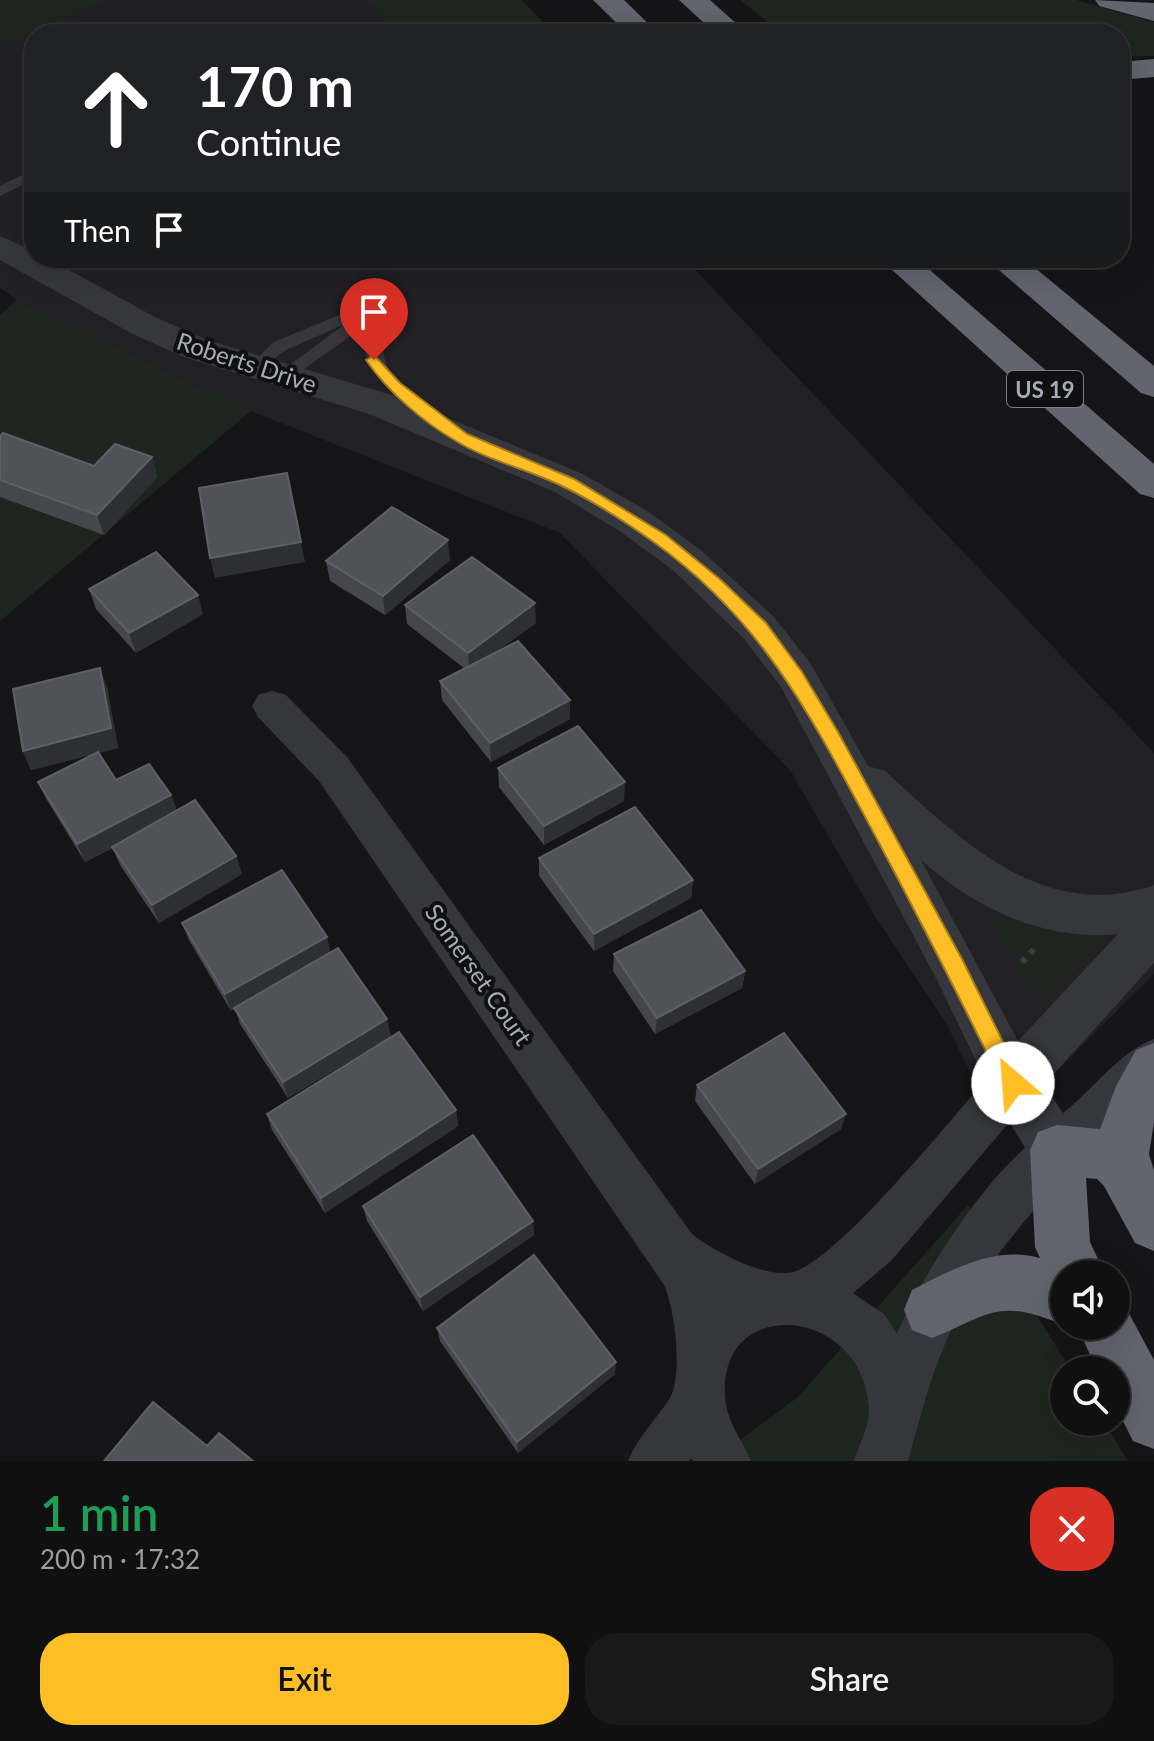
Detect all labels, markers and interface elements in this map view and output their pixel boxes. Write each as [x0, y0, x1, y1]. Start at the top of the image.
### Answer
text: 170 m [196, 52, 354, 119]
icon: ahead [64, 56, 168, 160]
text: Continue [196, 120, 341, 164]
icon: arrive [147, 208, 191, 252]
text: Then [64, 212, 131, 248]
pin [340, 278, 408, 360]
icon: arrive [352, 290, 396, 334]
street label: Roberts Drive [174, 326, 320, 398]
road number: US 19 [1007, 371, 1083, 407]
street label: Somerset Court [420, 898, 539, 1050]
position arrow [971, 1041, 1055, 1125]
map controls [1050, 1260, 1130, 1436]
button: sound [1050, 1260, 1130, 1340]
button: search [1050, 1356, 1130, 1436]
text: 1 min [40, 1484, 158, 1541]
button: close [1030, 1487, 1114, 1571]
text: 200 m · 17:32 [40, 1543, 200, 1575]
button: Exit [40, 1633, 569, 1725]
button: Share [585, 1633, 1114, 1725]

